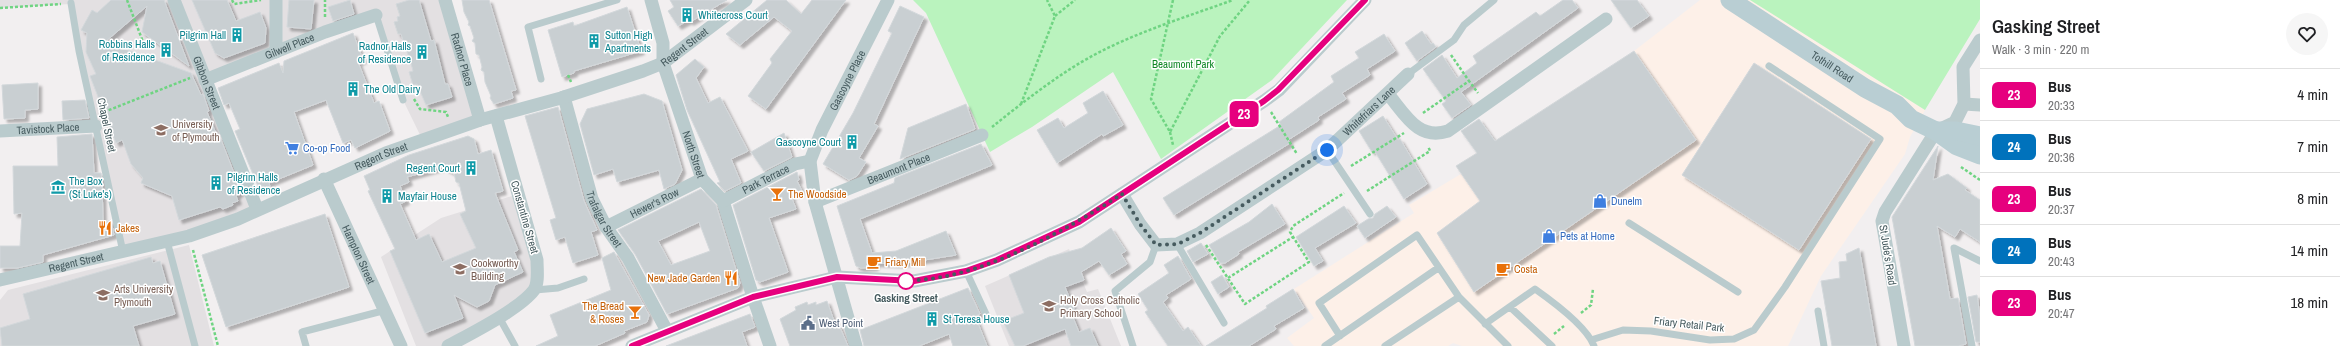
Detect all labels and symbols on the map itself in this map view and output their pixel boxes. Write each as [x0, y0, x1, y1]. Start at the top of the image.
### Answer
building icon: Whitecross Court [679, 7, 695, 23]
place label: Whitecross Court [698, 8, 768, 22]
street label: Regent Street [658, 24, 711, 69]
building icon: Pilgrim Hall [229, 27, 245, 43]
place label: Pilgrim Hall [179, 28, 226, 42]
place label: Sutton High Apartments [604, 28, 653, 55]
street label: Gilwell Place [263, 30, 316, 62]
street label: Radnor Place [448, 31, 477, 88]
building icon: Sutton High Apartments [586, 33, 602, 49]
place label: Robbins Halls of Residence [99, 37, 155, 64]
place label: Radnor Halls of Residence [358, 39, 411, 66]
building icon: Robbins Halls of Residence [158, 42, 174, 58]
building icon: Radnor Halls of Residence [414, 44, 430, 60]
street label: Gascoyne Place [826, 48, 868, 113]
street label: Tothill Road [1808, 48, 1856, 86]
street label: Gibbon Street [190, 54, 224, 112]
park label: Beaumont Park [1152, 57, 1215, 71]
building icon: The Old Dairy [345, 81, 361, 97]
place label: The Old Dairy [364, 82, 421, 96]
street label: Whitefriars Lane [1340, 83, 1398, 139]
street label: Chapel Street [94, 97, 120, 154]
line badge: 23 [1226, 101, 1262, 127]
place label: University of Plymouth [172, 117, 220, 144]
street label: Tavistock Place [16, 120, 80, 137]
school or university icon: University of Plymouth [153, 122, 169, 138]
street label: North Street [679, 129, 708, 180]
building icon: Gascoyne Court [844, 134, 860, 150]
place label: Gascoyne Court [776, 135, 841, 149]
street label: Regent Street [352, 139, 409, 173]
supermarket icon: Co-op Food [284, 140, 300, 156]
your location [1317, 140, 1337, 160]
place label: Co-op Food [303, 141, 350, 155]
street label: Beaumont Place [865, 150, 932, 187]
building icon: Regent Court [463, 160, 479, 176]
place label: Regent Court [406, 161, 460, 175]
street label: Park Terrace [740, 161, 792, 197]
place label: Pilgrim Halls of Residence [227, 170, 280, 197]
place label: The Box (St Luke's) [69, 174, 112, 201]
building icon: Pilgrim Halls of Residence [208, 175, 224, 191]
museum icon: The Box (St Luke's) [50, 179, 66, 195]
street label: Constantine Street [508, 179, 542, 256]
street label: Hewer's Row [627, 185, 682, 221]
bar icon: The Woodside [769, 186, 785, 202]
place label: The Woodside [788, 187, 847, 201]
building icon: Mayfair House [379, 188, 395, 204]
place label: Mayfair House [398, 189, 457, 203]
street label: Trafalgar Street [583, 189, 625, 250]
shop icon: Dunelm [1592, 193, 1608, 209]
place label: Dunelm [1611, 194, 1642, 208]
restaurant icon: Jakes [97, 220, 113, 236]
place label: Jakes [116, 221, 140, 235]
street label: Hampton Street [339, 223, 379, 286]
street label: St Jude's Road [1876, 224, 1900, 286]
shop icon: Pets at Home [1541, 228, 1557, 244]
place label: Pets at Home [1560, 229, 1615, 243]
street label: Regent Street [47, 249, 105, 275]
cafe icon: Friary Mill [866, 254, 882, 270]
place label: Friary Mill [885, 255, 925, 269]
place label: Cookworthy Building [471, 256, 519, 283]
school or university icon: Cookworthy Building [452, 261, 468, 277]
cafe icon: Costa [1495, 261, 1511, 277]
place label: Costa [1514, 262, 1538, 276]
restaurant icon: New Jade Garden [723, 270, 739, 286]
place label: New Jade Garden [647, 271, 720, 285]
marker: Gasking Street [897, 272, 915, 290]
place label: Arts University Plymouth [113, 282, 174, 309]
school or university icon: Arts University Plymouth [95, 287, 111, 303]
place label: Gasking Street [874, 291, 938, 305]
place label: Holy Cross Catholic Primary School [1060, 293, 1140, 320]
school or university icon: Holy Cross Catholic Primary School [1041, 298, 1057, 314]
place label: The Bread & Roses [582, 299, 624, 326]
bar icon: The Bread & Roses [627, 304, 643, 320]
building icon: St Teresa House [924, 311, 940, 327]
place label: St Teresa House [943, 312, 1010, 326]
street label: Friary Retail Park [1653, 313, 1725, 335]
public building icon: West Point [800, 315, 816, 331]
place label: West Point [819, 316, 863, 330]

